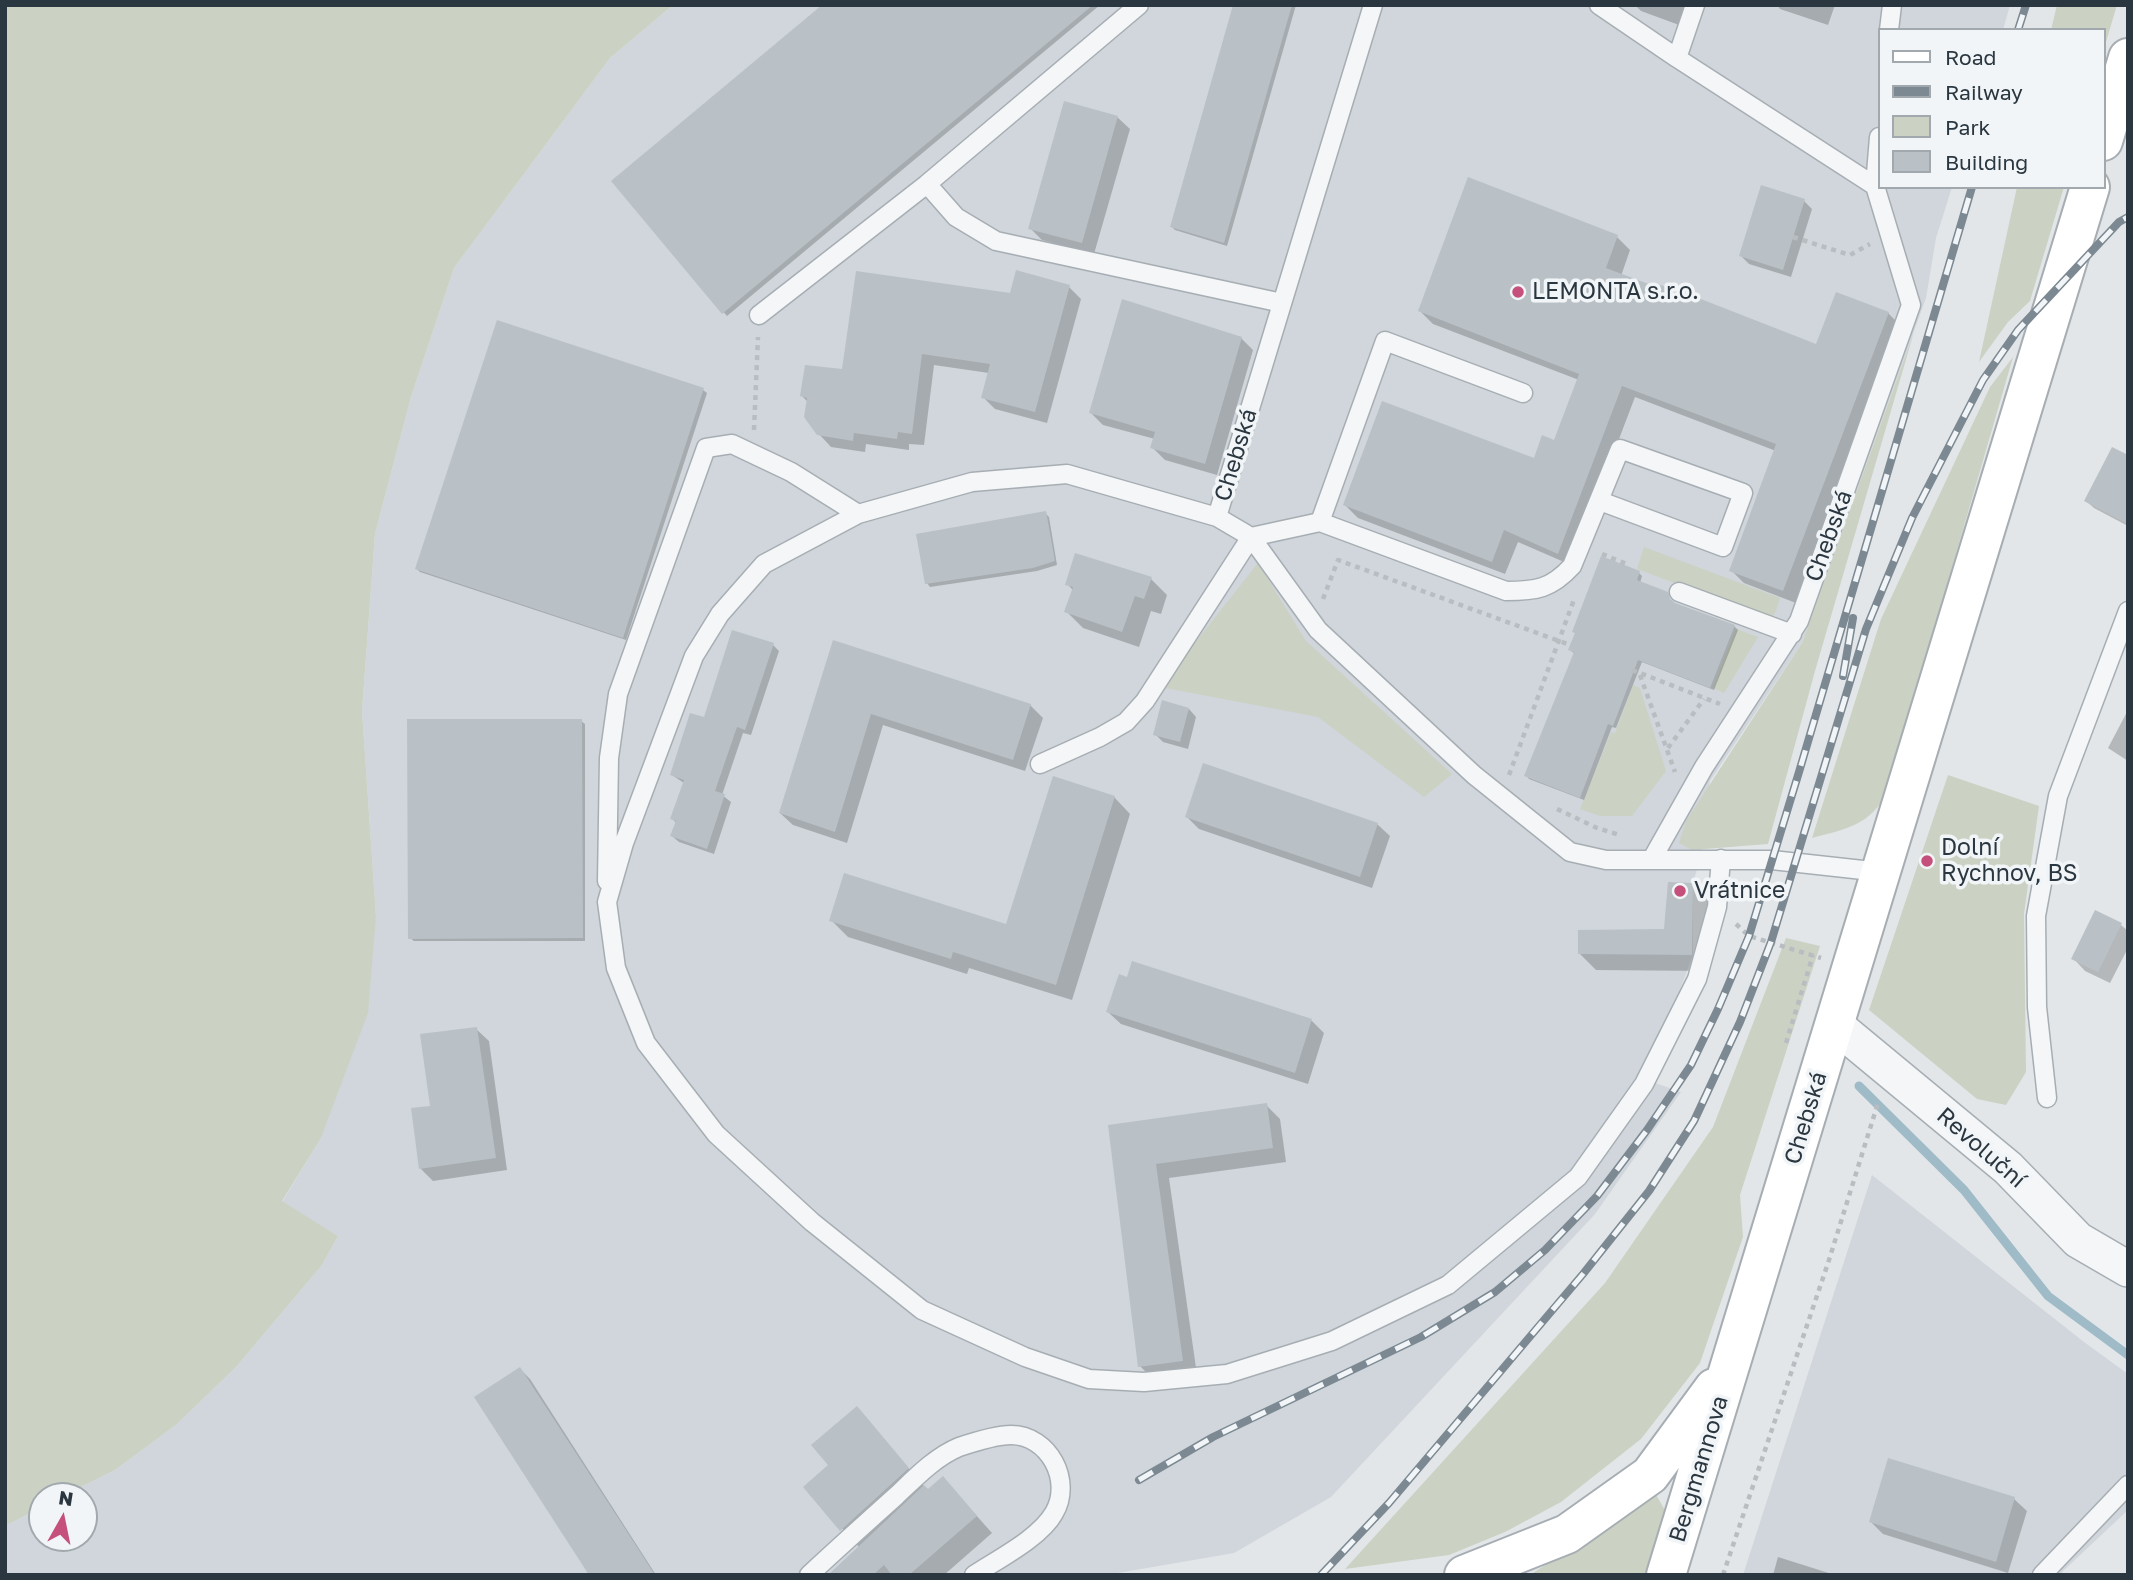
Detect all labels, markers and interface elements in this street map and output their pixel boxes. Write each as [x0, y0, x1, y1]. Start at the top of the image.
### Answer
legend [1878, 28, 2105, 189]
text: Road [1945, 44, 1996, 70]
text: Railway [1945, 79, 2023, 105]
text: Park [1945, 114, 1990, 140]
text: Building [1945, 149, 2028, 175]
place label: LEMONTA s.r.o. [1532, 278, 1699, 306]
marker: LEMONTA s.r.o. [1510, 284, 1526, 300]
street label: Chebská [1209, 405, 1263, 505]
street label: Chebská [1800, 487, 1858, 585]
place label: Dolní Rychnov, BS [1941, 834, 2078, 888]
marker: Dolní Rychnov, BS [1919, 853, 1935, 869]
place label: Vrátnice [1694, 877, 1785, 905]
marker: Vrátnice [1672, 883, 1688, 899]
street label: Chebská [1779, 1068, 1833, 1168]
street label: Revoluční [1931, 1102, 2031, 1194]
street label: Bergmannova [1664, 1392, 1734, 1546]
north arrow [28, 1482, 98, 1552]
text: N [57, 1485, 75, 1510]

